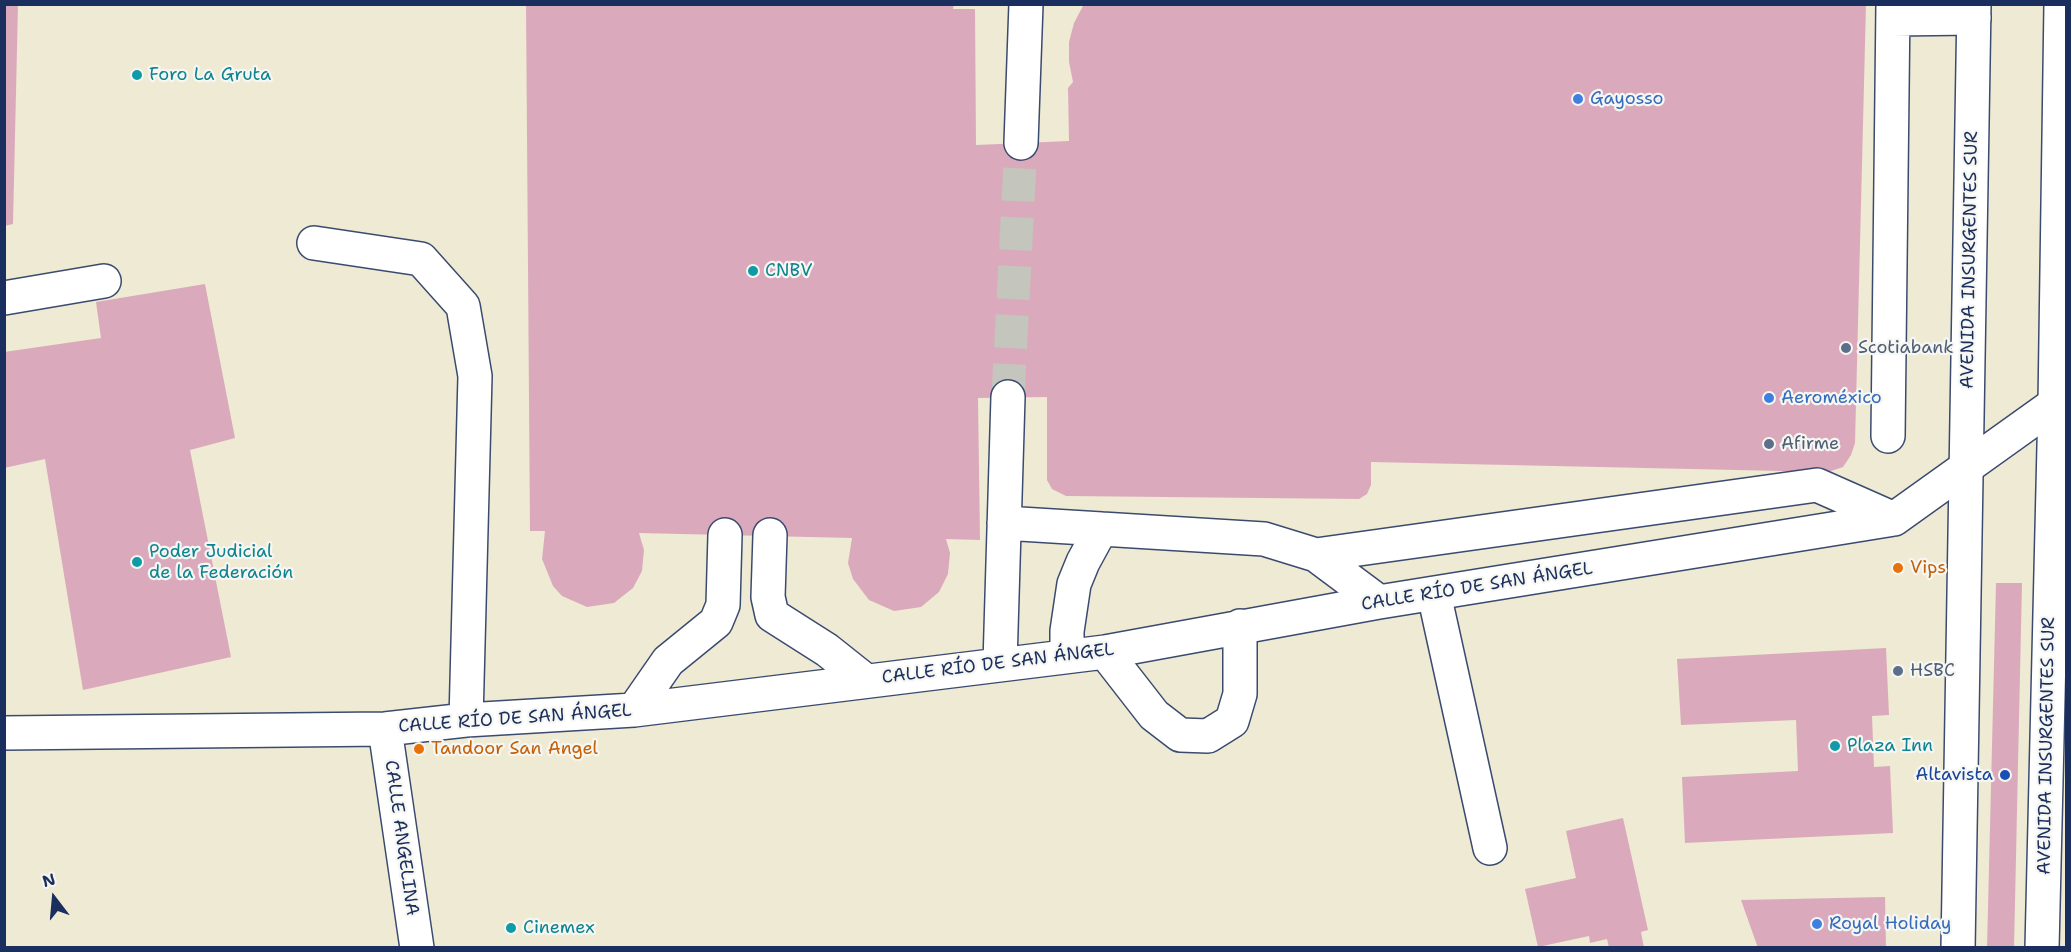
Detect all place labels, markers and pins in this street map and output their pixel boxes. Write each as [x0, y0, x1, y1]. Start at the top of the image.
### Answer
place label: Foro La Gruta [149, 64, 271, 86]
marker: Foro La Gruta [130, 68, 144, 82]
place label: Gayosso [1590, 88, 1663, 110]
marker: Gayosso [1571, 92, 1585, 106]
place label: CNBV [765, 260, 812, 282]
marker: CNBV [746, 264, 760, 278]
place label: Scotiabank [1858, 337, 1954, 359]
marker: Scotiabank [1839, 341, 1853, 355]
place label: Aeroméxico [1781, 387, 1882, 409]
marker: Aeroméxico [1762, 391, 1776, 405]
place label: Afirme [1781, 433, 1839, 455]
marker: Afirme [1762, 437, 1776, 451]
place label: Poder Judicial de la Federación [149, 541, 293, 584]
marker: Poder Judicial de la Federación [130, 555, 144, 569]
place label: Vips [1910, 557, 1946, 579]
marker: Vips [1891, 561, 1905, 575]
place label: HSBC [1910, 660, 1955, 682]
marker: HSBC [1891, 664, 1905, 678]
place label: Plaza Inn [1847, 735, 1933, 757]
place label: Tandoor San Angel [431, 738, 598, 760]
marker: Plaza Inn [1828, 739, 1842, 753]
marker: Tandoor San Angel [412, 742, 426, 756]
place label: Altavista [1915, 764, 1993, 786]
marker: Altavista [1998, 768, 2012, 782]
place label: Royal Holiday [1829, 913, 1951, 935]
place label: Cinemex [523, 917, 595, 939]
marker: Royal Holiday [1810, 917, 1824, 931]
marker: Cinemex [504, 921, 518, 935]

